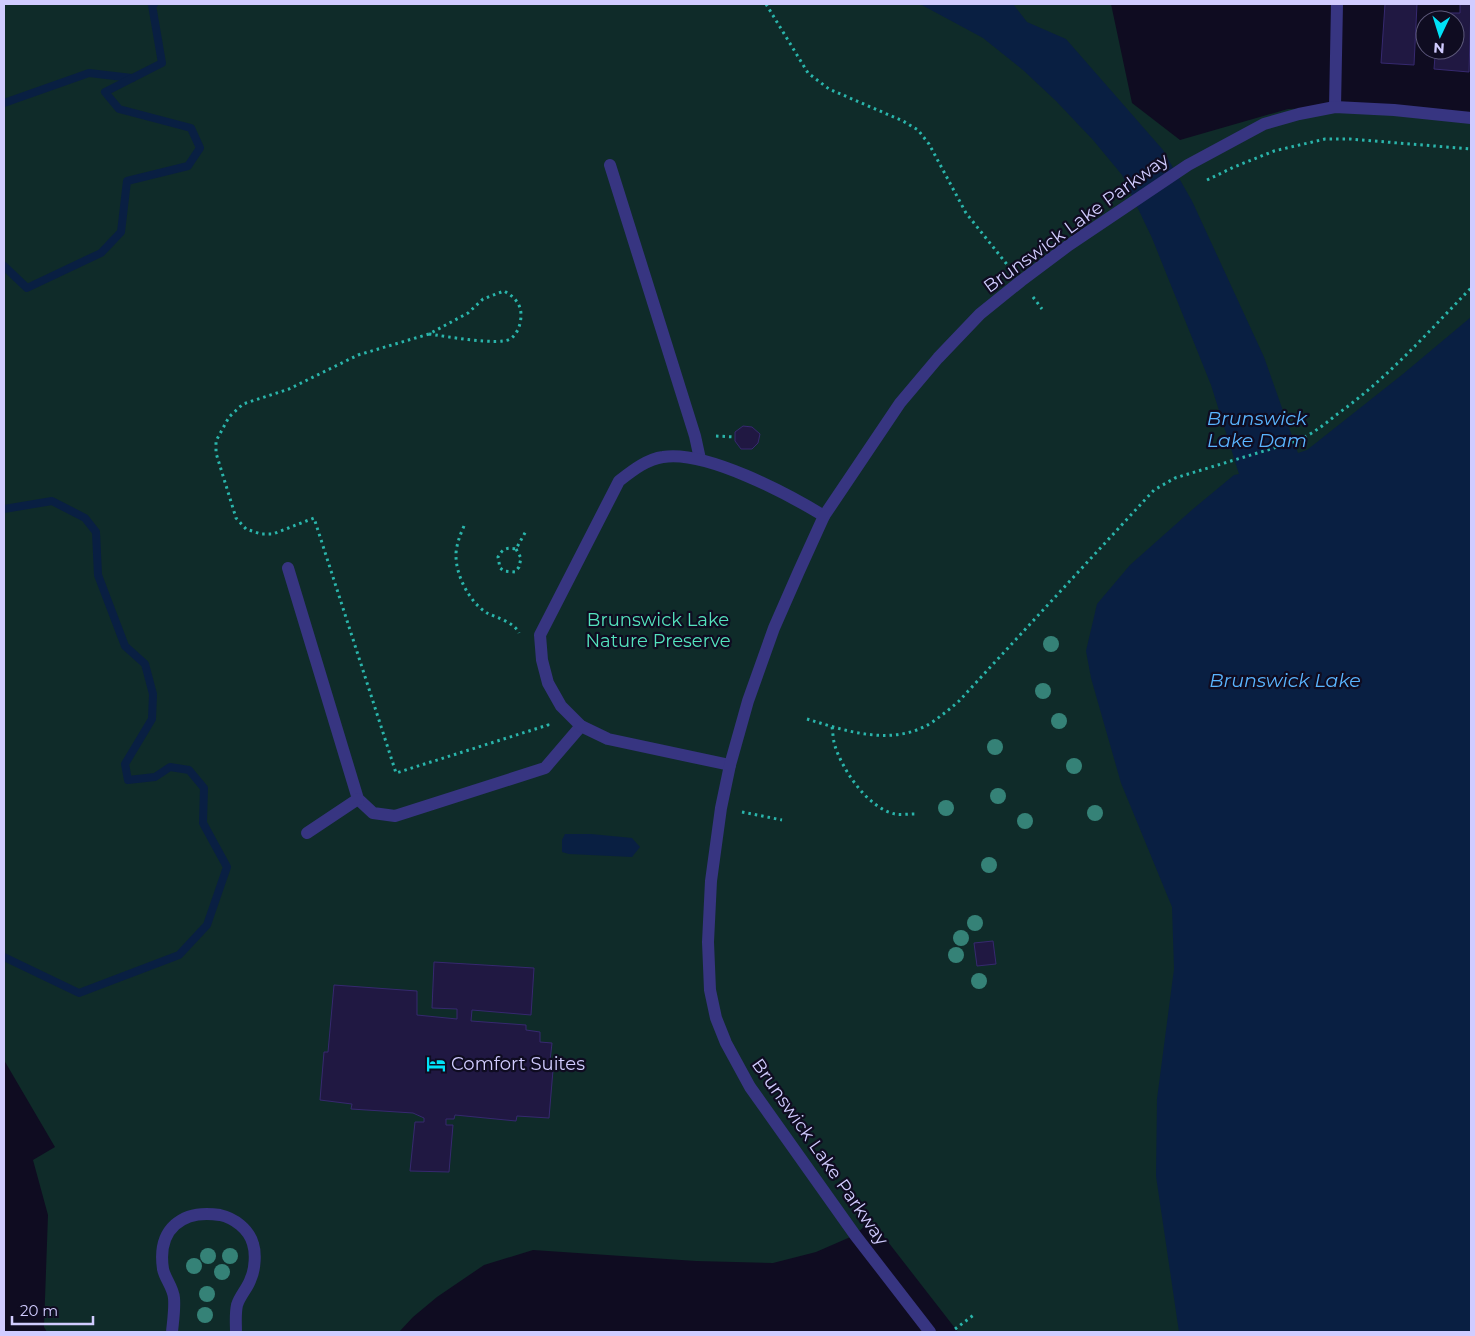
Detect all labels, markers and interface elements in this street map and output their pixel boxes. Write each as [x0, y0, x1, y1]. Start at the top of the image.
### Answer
north arrow [1415, 10, 1465, 60]
text: N [1433, 39, 1445, 57]
street label: Brunswick Lake Parkway [979, 148, 1173, 297]
water label: Brunswick Lake Dam [1207, 407, 1308, 452]
park label: Brunswick Lake Nature Preserve [585, 609, 731, 652]
water label: Brunswick Lake [1209, 669, 1361, 692]
hotel icon: Comfort Suites [425, 1053, 447, 1075]
place label: Comfort Suites [451, 1053, 585, 1075]
street label: Brunswick Lake Parkway [747, 1054, 893, 1250]
scale bar [12, 1294, 94, 1326]
text: 20 m [20, 1301, 58, 1320]

